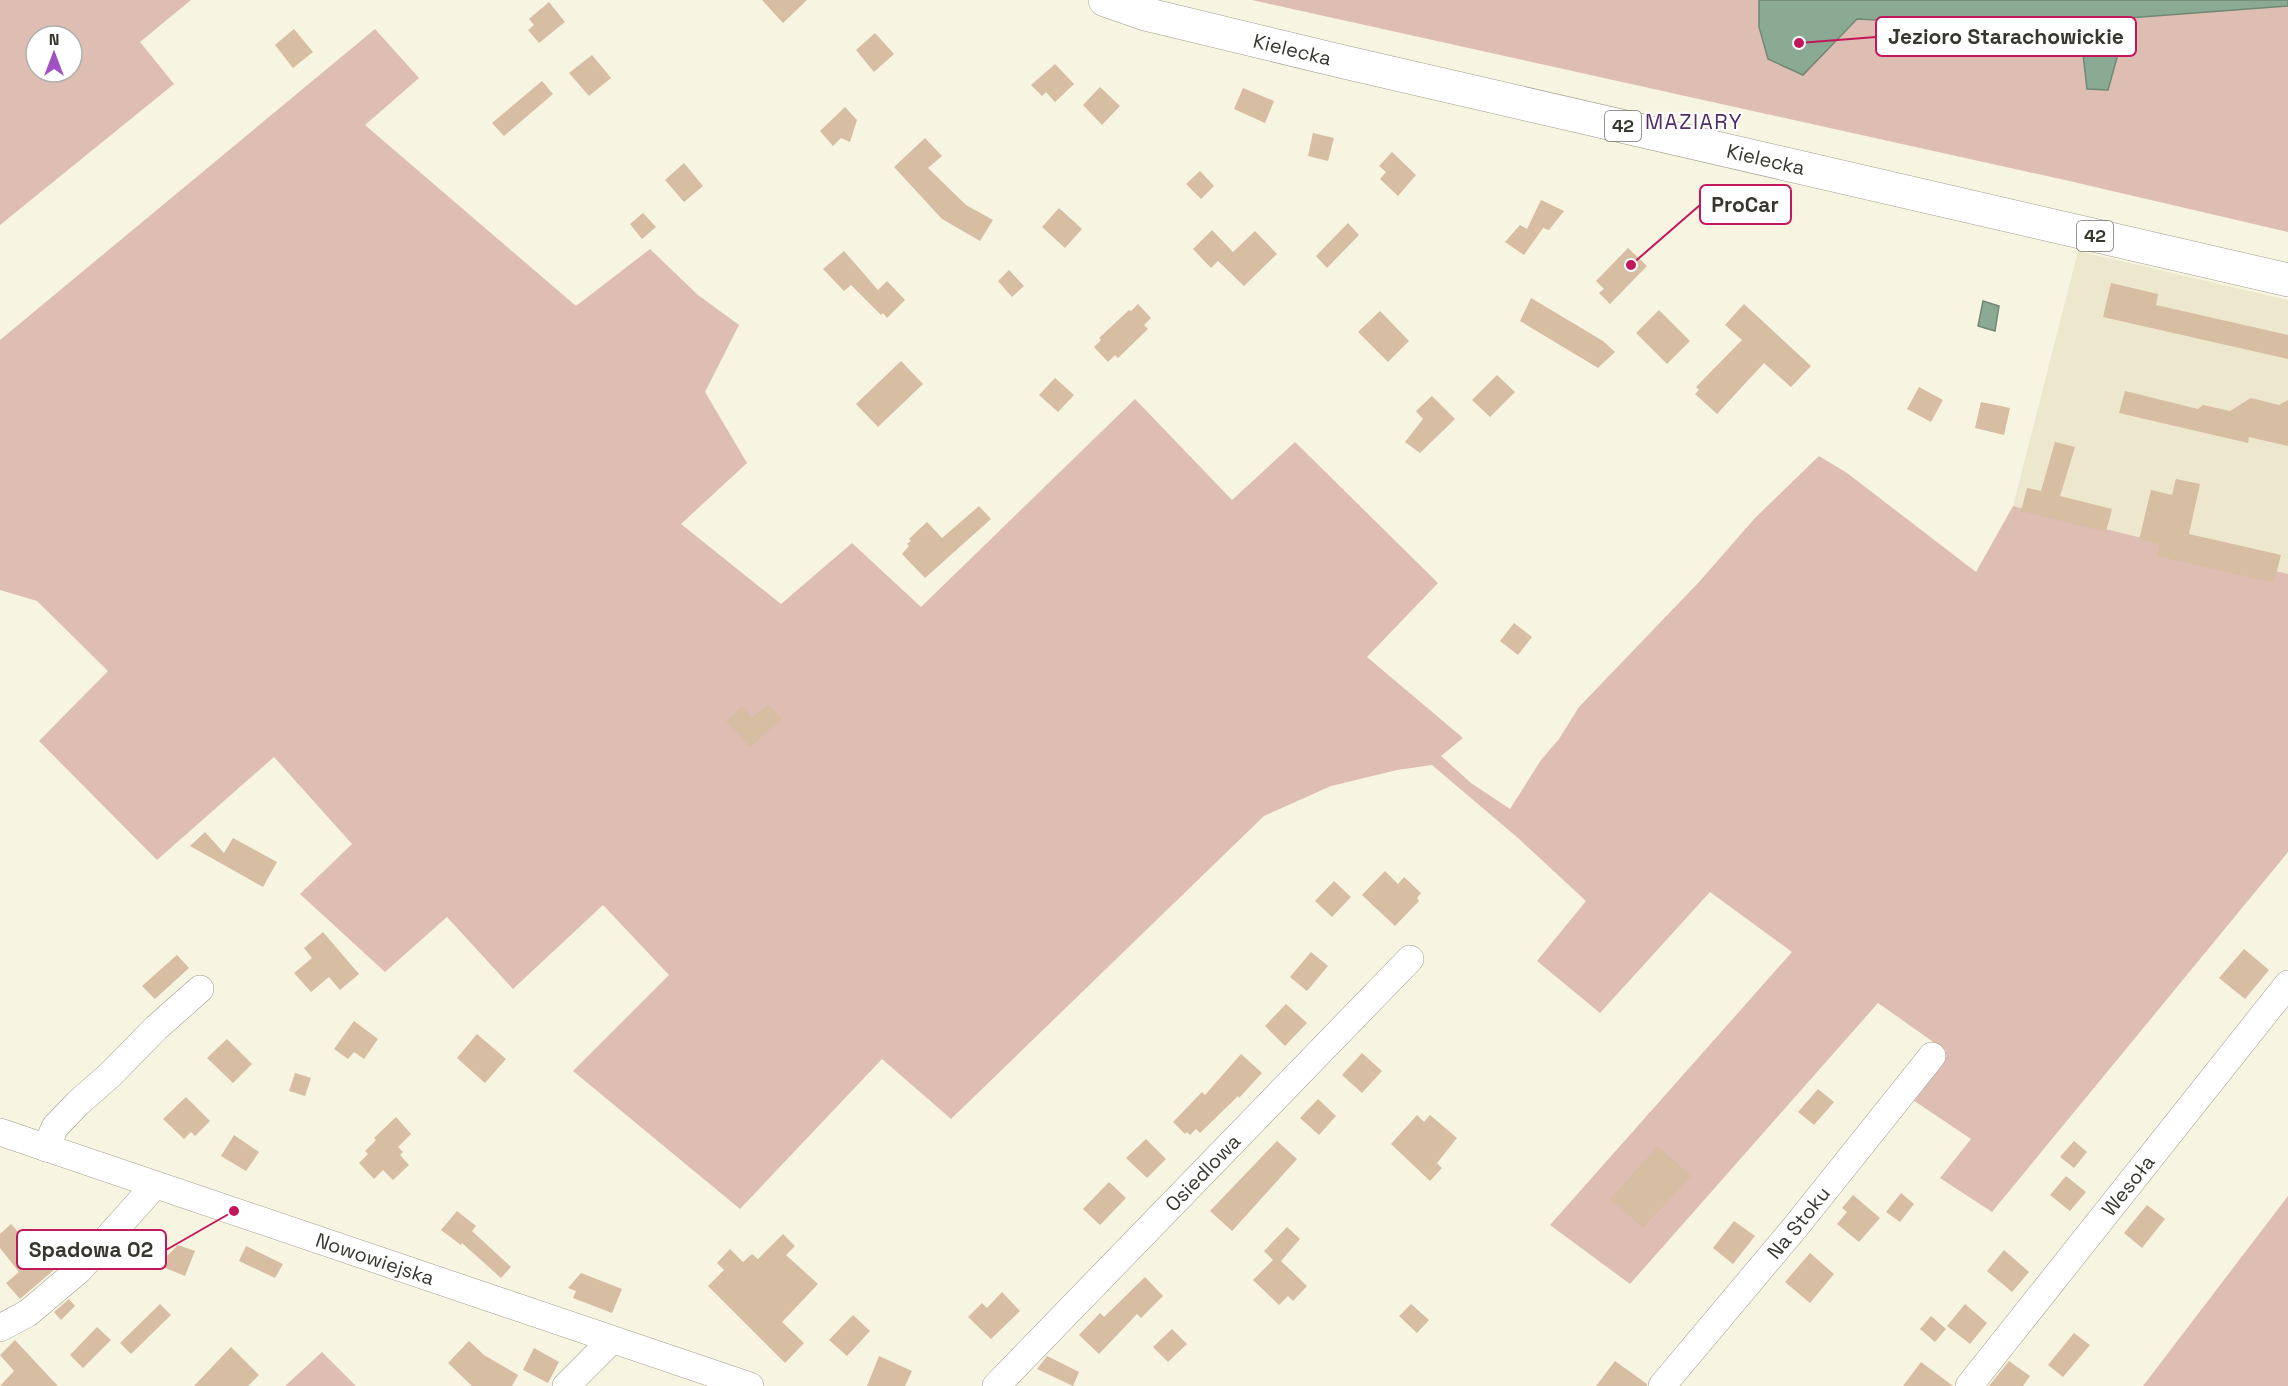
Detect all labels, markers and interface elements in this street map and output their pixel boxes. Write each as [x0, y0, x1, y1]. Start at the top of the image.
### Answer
callout: Jezioro Starachowickie [1876, 17, 2136, 56]
text: Jezioro Starachowickie [1888, 23, 2124, 50]
north arrow [24, 24, 84, 84]
street label: Kielecka [1251, 28, 1334, 72]
text: N [49, 29, 59, 50]
district label: MAZIARY [1645, 108, 1743, 135]
road number: 42 [1605, 111, 1641, 141]
street label: Kielecka [1724, 138, 1808, 181]
callout: ProCar [1700, 185, 1791, 224]
text: ProCar [1711, 191, 1779, 218]
road number: 42 [2077, 221, 2113, 251]
street label: Osiedlowa [1159, 1129, 1246, 1217]
street label: Wesoła [2096, 1150, 2160, 1221]
street label: Na Stoku [1761, 1181, 1836, 1264]
street label: Nowowiejska [312, 1227, 438, 1291]
callout: Spadowa 02 [17, 1230, 166, 1269]
text: Spadowa 02 [29, 1236, 153, 1263]

